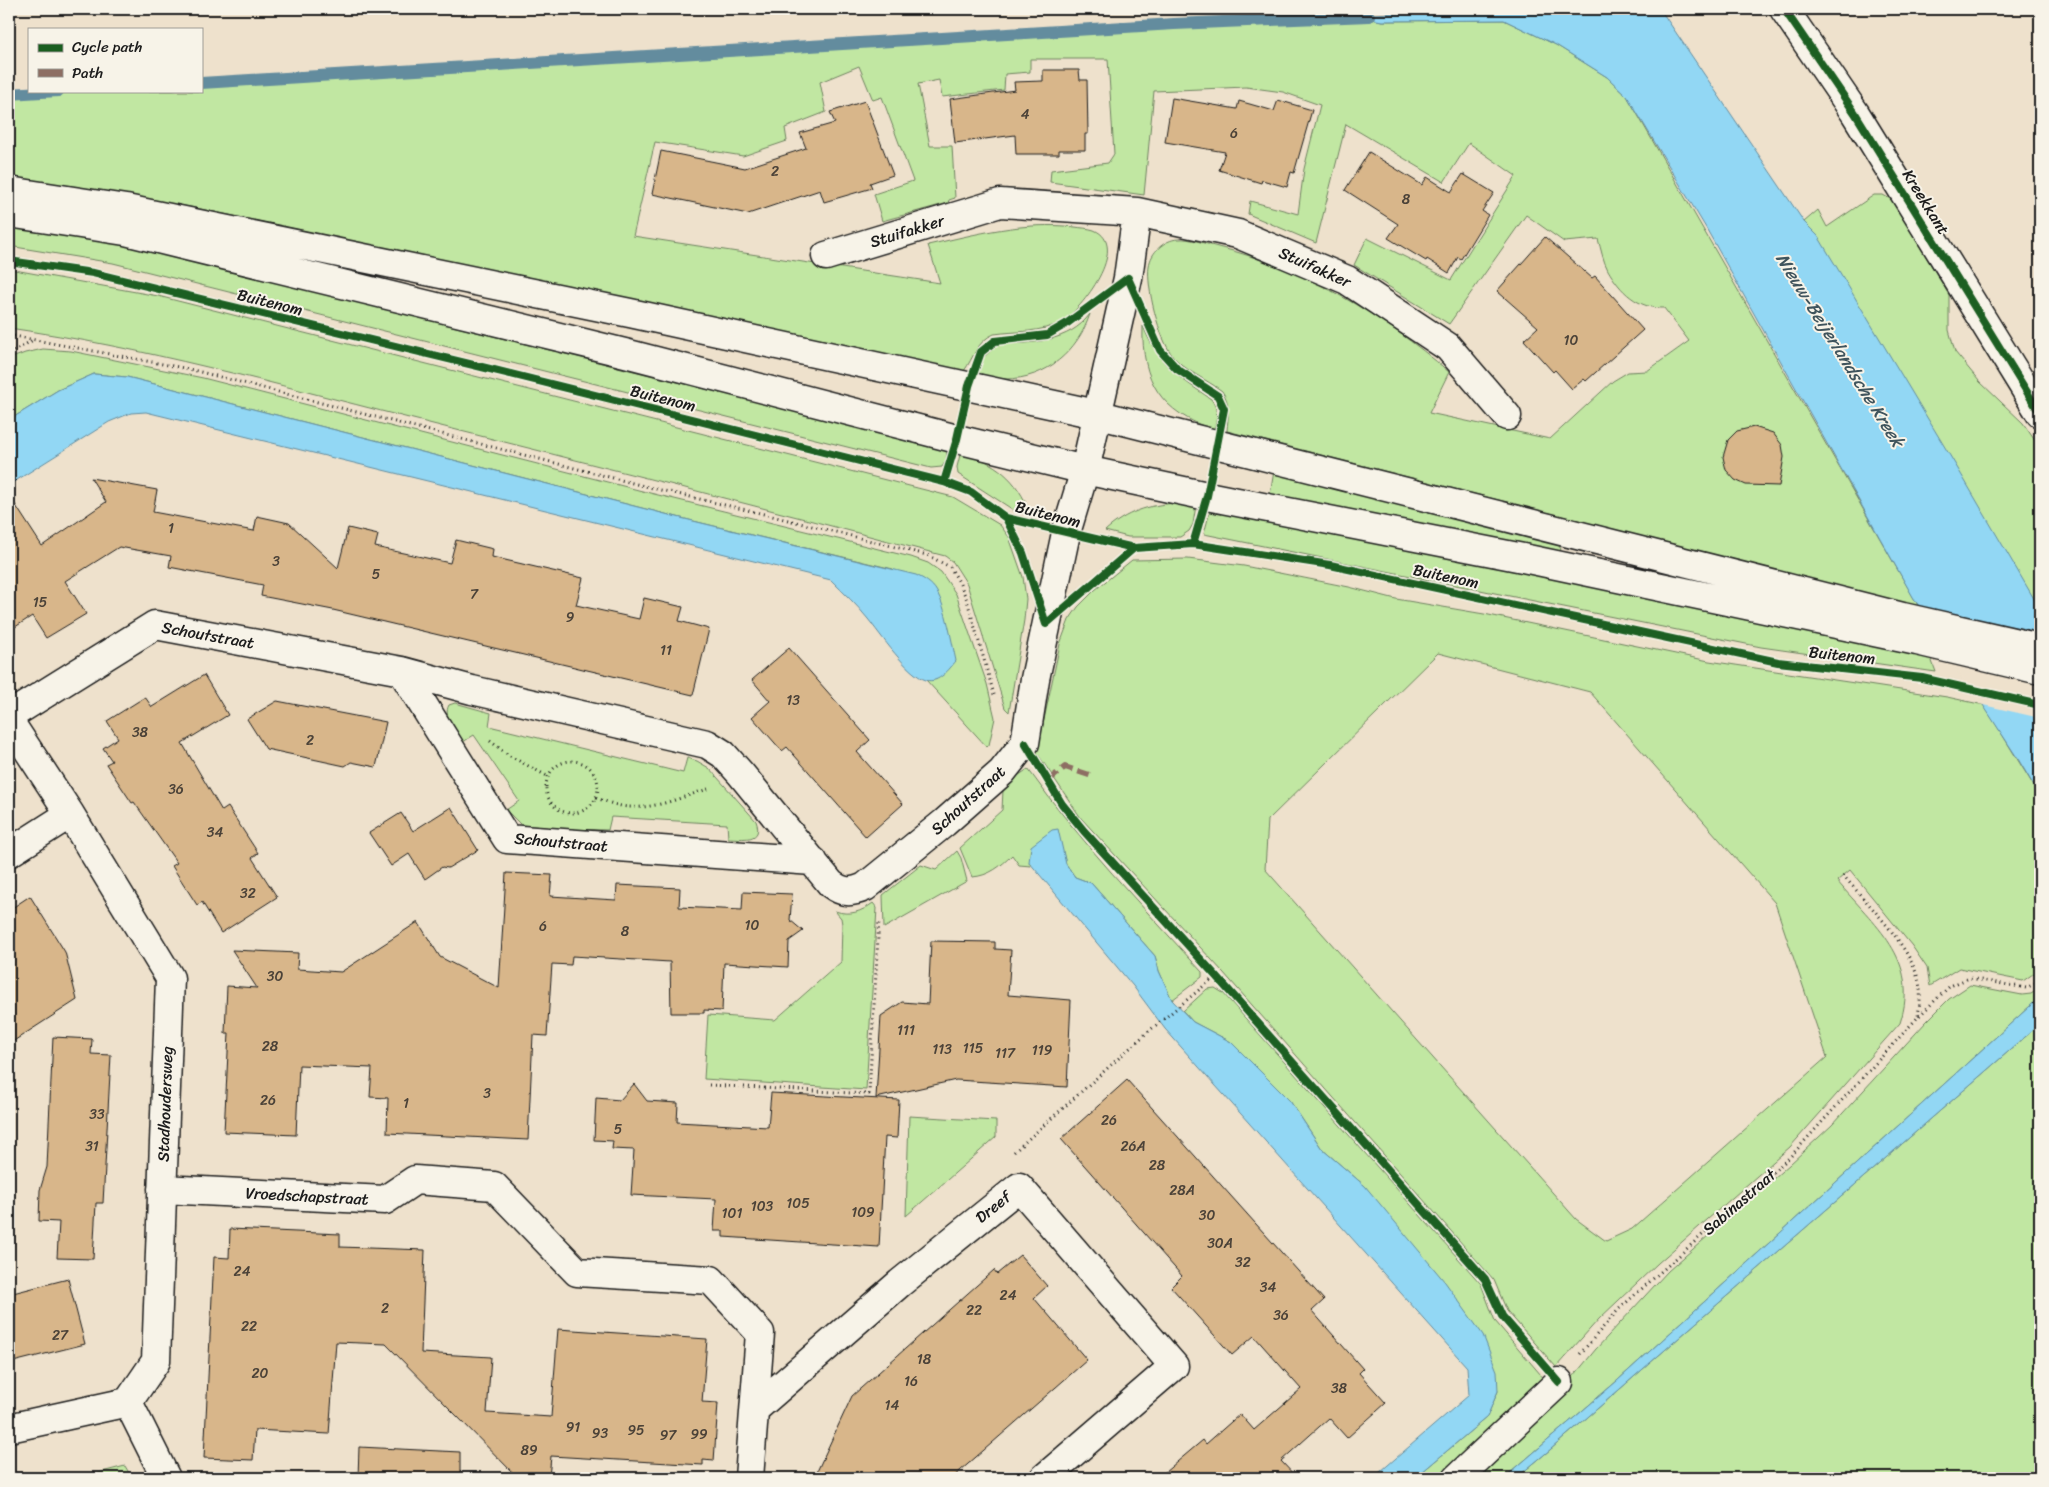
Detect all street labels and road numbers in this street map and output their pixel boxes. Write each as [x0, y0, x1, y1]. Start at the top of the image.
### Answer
street label: Kreekkant [1894, 163, 1958, 241]
street label: Stuifakker [866, 205, 949, 256]
street label: Stuifakker [1274, 238, 1357, 296]
street label: Buitenom [234, 280, 306, 324]
street label: Buitenom [627, 376, 699, 420]
street label: Buitenom [1012, 492, 1084, 536]
street label: Buitenom [1410, 555, 1482, 597]
street label: Schoutstraat [159, 613, 257, 657]
street label: Buitenom [1807, 637, 1877, 673]
street label: Schoutstraat [924, 758, 1012, 842]
street label: Schoutstraat [513, 823, 609, 861]
street label: Stadhoudersweg [148, 1046, 182, 1162]
street label: Sabinastraat [1695, 1161, 1783, 1243]
street label: Vroedschapstraat [245, 1178, 369, 1214]
street label: Dreef [969, 1182, 1019, 1231]

